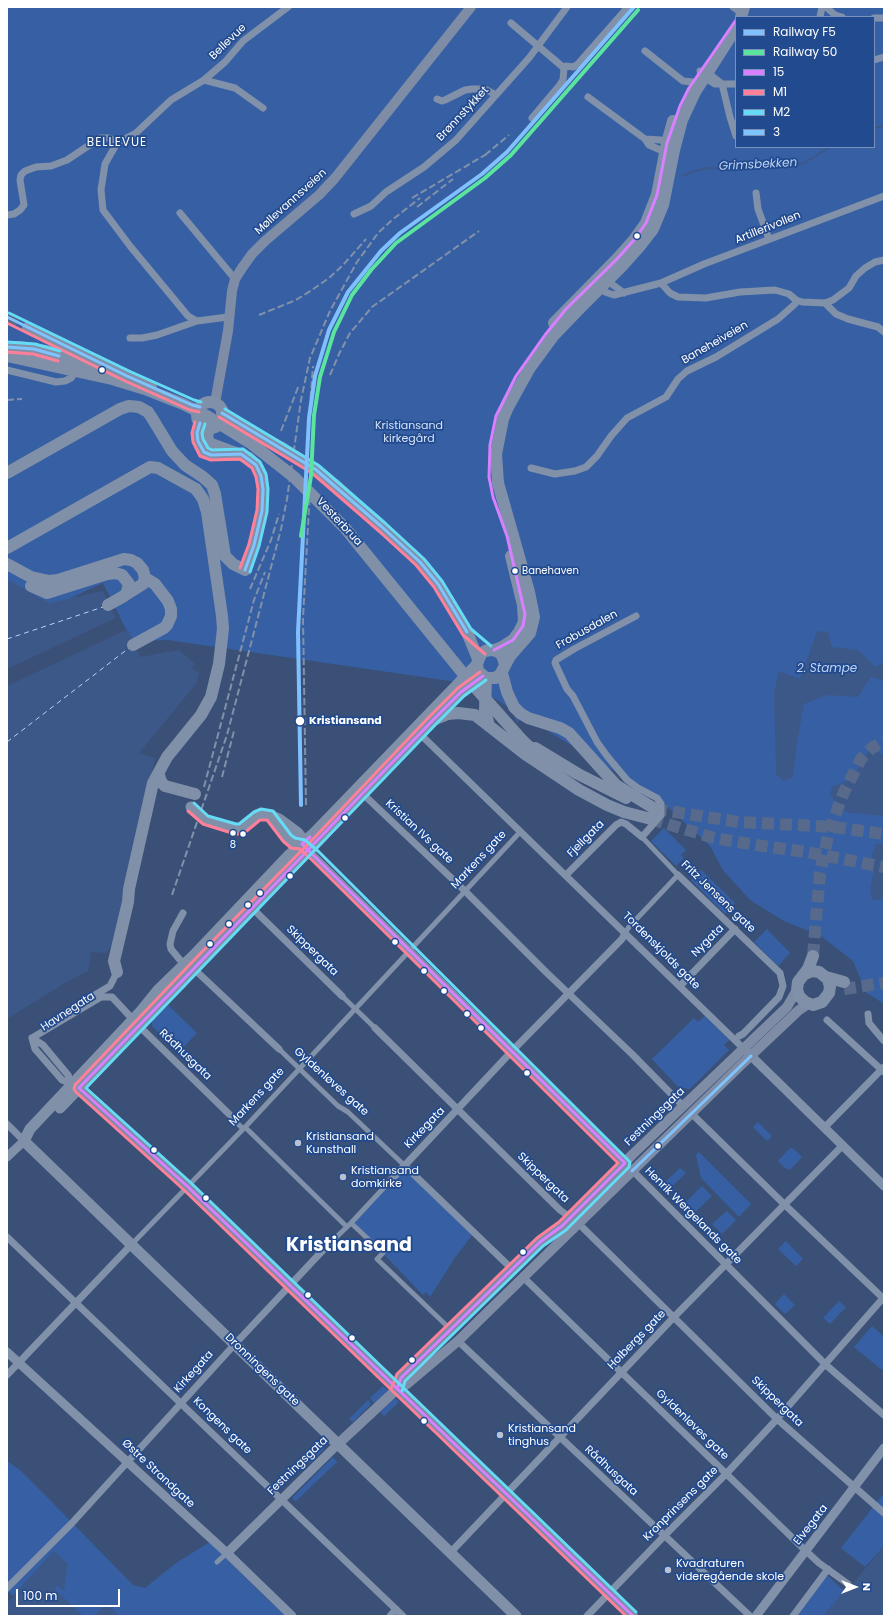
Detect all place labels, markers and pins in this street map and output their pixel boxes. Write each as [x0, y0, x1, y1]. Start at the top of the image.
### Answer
unlabelled marker [632, 231, 642, 241]
unlabelled marker [97, 365, 107, 375]
place label: Banehaven [522, 565, 579, 577]
marker: Banehaven [510, 566, 520, 576]
place label: Kristiansand [309, 714, 382, 728]
marker: Kristiansand [294, 715, 306, 727]
unlabelled marker [340, 813, 350, 823]
marker: 8 [228, 828, 238, 838]
unlabelled marker [238, 829, 248, 839]
place label: 8 [230, 839, 236, 851]
unlabelled marker [285, 871, 295, 881]
unlabelled marker [255, 888, 265, 898]
unlabelled marker [243, 900, 253, 910]
unlabelled marker [224, 919, 234, 929]
unlabelled marker [390, 937, 400, 947]
unlabelled marker [205, 939, 215, 949]
unlabelled marker [419, 966, 429, 976]
unlabelled marker [439, 986, 449, 996]
unlabelled marker [462, 1009, 472, 1019]
unlabelled marker [476, 1023, 486, 1033]
unlabelled marker [522, 1068, 532, 1078]
place label: Kristiansand Kunsthall [306, 1130, 374, 1156]
marker: Kristiansand Kunsthall [293, 1138, 303, 1148]
unlabelled marker [653, 1141, 663, 1151]
unlabelled marker [149, 1145, 159, 1155]
place label: Kristiansand domkirke [351, 1164, 419, 1190]
marker: Kristiansand domkirke [338, 1172, 348, 1182]
unlabelled marker [201, 1193, 211, 1203]
unlabelled marker [518, 1247, 528, 1257]
unlabelled marker [303, 1290, 313, 1300]
unlabelled marker [347, 1333, 357, 1343]
unlabelled marker [407, 1355, 417, 1365]
unlabelled marker [419, 1416, 429, 1426]
place label: Kristiansand tinghus [508, 1422, 576, 1448]
marker: Kristiansand tinghus [495, 1430, 505, 1440]
place label: Kvadraturen videregående skole [676, 1557, 784, 1583]
marker: Kvadraturen videregående skole [663, 1565, 673, 1575]

